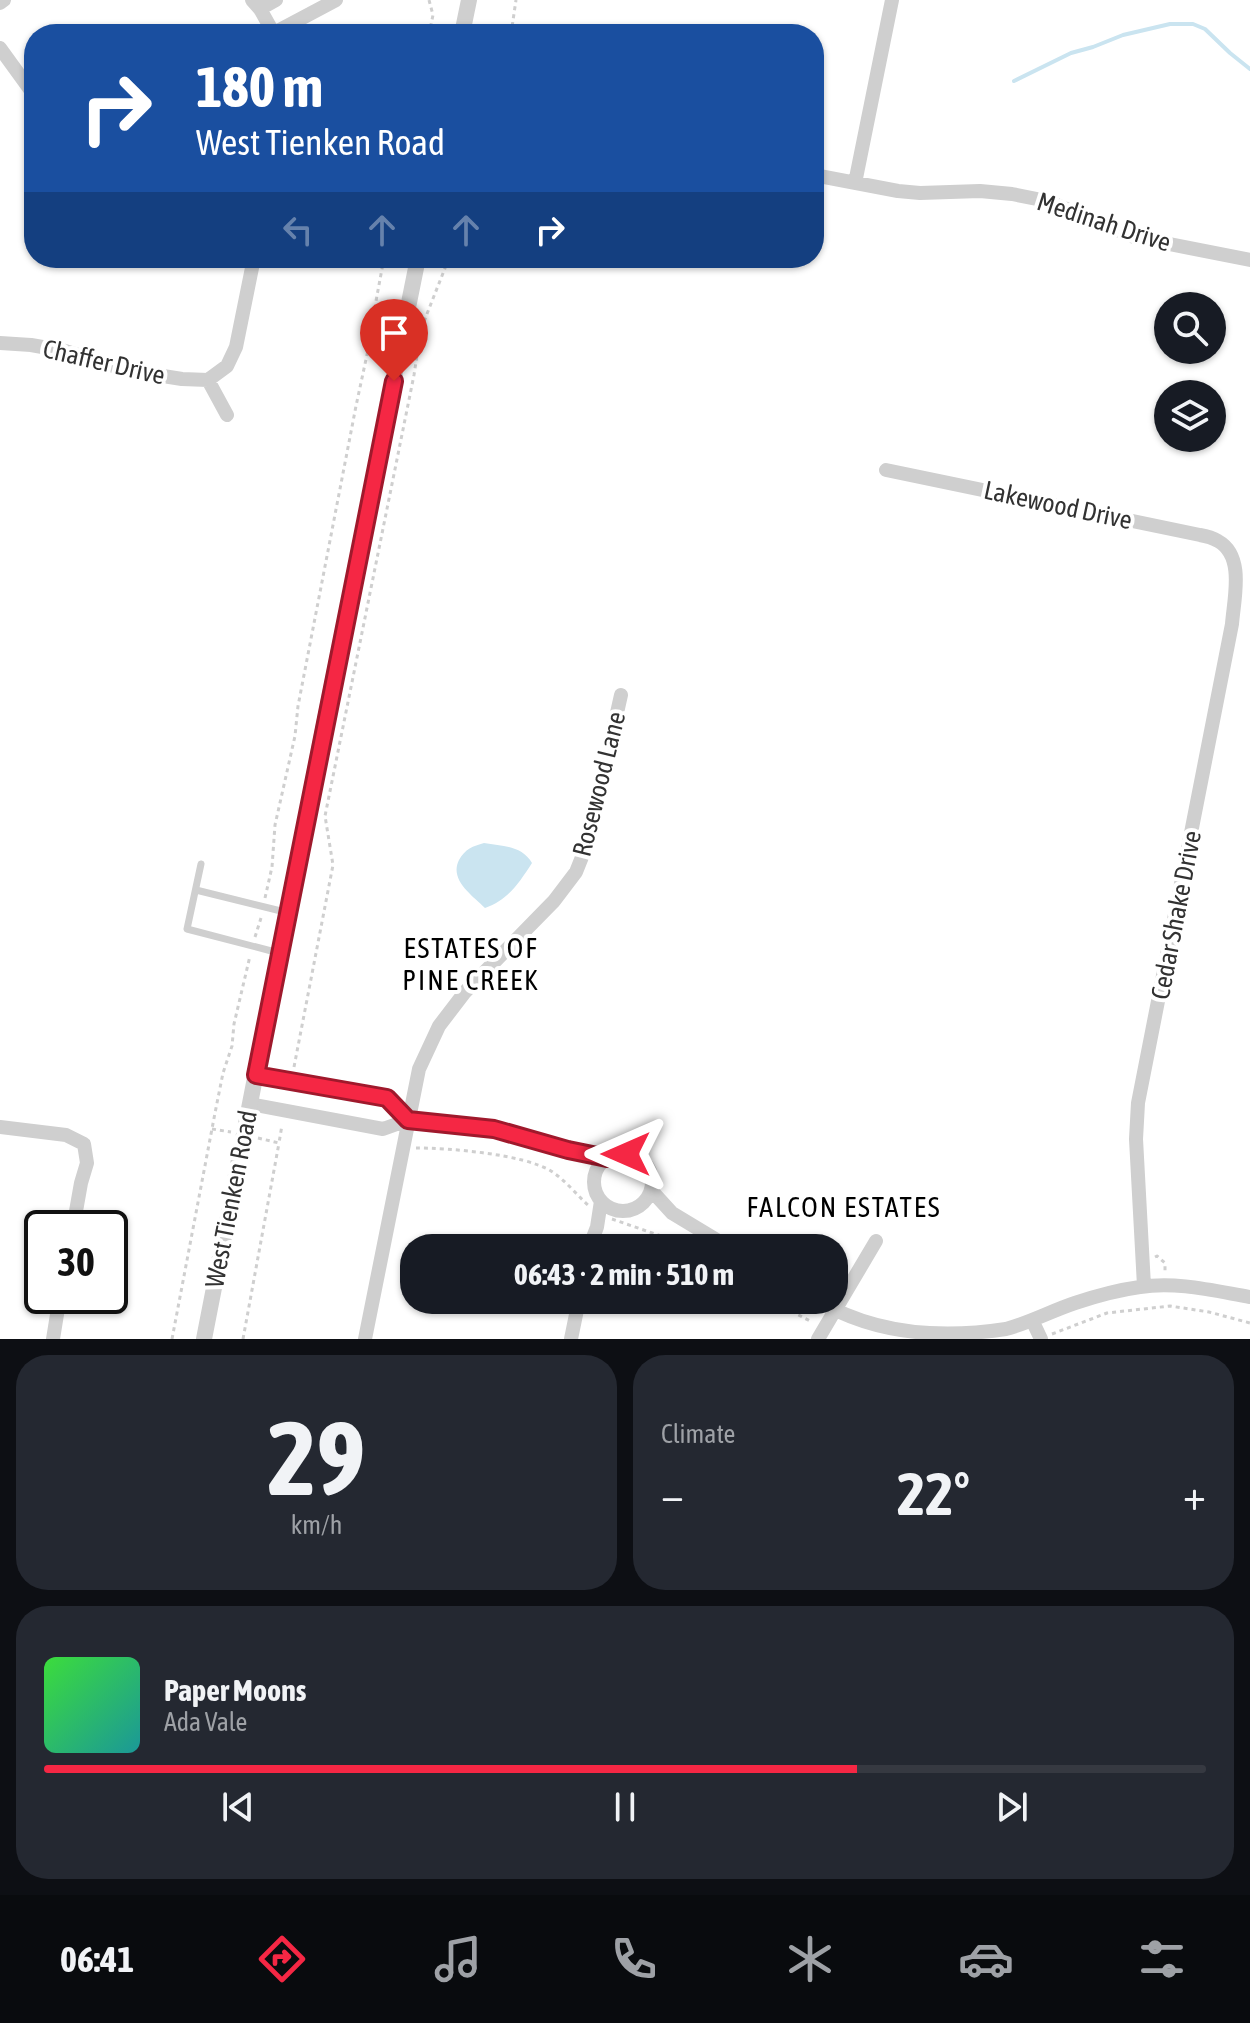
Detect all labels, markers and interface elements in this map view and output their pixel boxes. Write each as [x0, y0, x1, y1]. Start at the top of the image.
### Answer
text: 180 m [196, 55, 323, 119]
icon: right [64, 56, 168, 160]
text: West Tienken Road [196, 121, 445, 163]
street label: Medinah Drive [1033, 186, 1175, 258]
icon: left [276, 208, 320, 252]
icon: ahead [360, 208, 404, 252]
icon: ahead [444, 208, 488, 252]
icon: right [528, 208, 572, 252]
map controls [1154, 292, 1226, 452]
button: search [1154, 292, 1226, 364]
pin [360, 299, 428, 381]
icon: arrive [372, 311, 416, 355]
street label: Chaffer Drive [40, 333, 168, 391]
button: layers [1154, 380, 1226, 452]
street label: Lakewood Drive [981, 475, 1135, 535]
street label: Rosewood Lane [567, 709, 631, 859]
street label: Cedar Shake Drive [1145, 828, 1207, 1002]
district label: ESTATES OF PINE CREEK [402, 932, 540, 996]
street label: West Tienken Road [199, 1108, 263, 1290]
position arrow [584, 1112, 668, 1196]
district label: FALCON ESTATES [747, 1191, 941, 1223]
speed limit sign: 30 [24, 1210, 128, 1314]
text: 06:43 · 2 min · 510 m [514, 1257, 734, 1291]
text: 29 [268, 1398, 365, 1517]
text: Climate [661, 1419, 735, 1449]
text: 22° [897, 1459, 970, 1528]
text: − [661, 1469, 684, 1519]
text: + [1183, 1469, 1206, 1519]
text: km/h [291, 1510, 342, 1540]
text: Paper Moons [164, 1673, 306, 1707]
text: Ada Vale [164, 1707, 247, 1737]
icon: previous [216, 1785, 260, 1829]
icon: pause [603, 1785, 647, 1829]
icon: next [990, 1785, 1034, 1829]
icon: directions [254, 1931, 310, 1987]
icon: music [430, 1931, 486, 1987]
icon: phone [606, 1931, 662, 1987]
icon: climate [782, 1931, 838, 1987]
icon: car [958, 1931, 1014, 1987]
icon: filters [1134, 1931, 1190, 1987]
text: 06:41 [60, 1938, 134, 1980]

